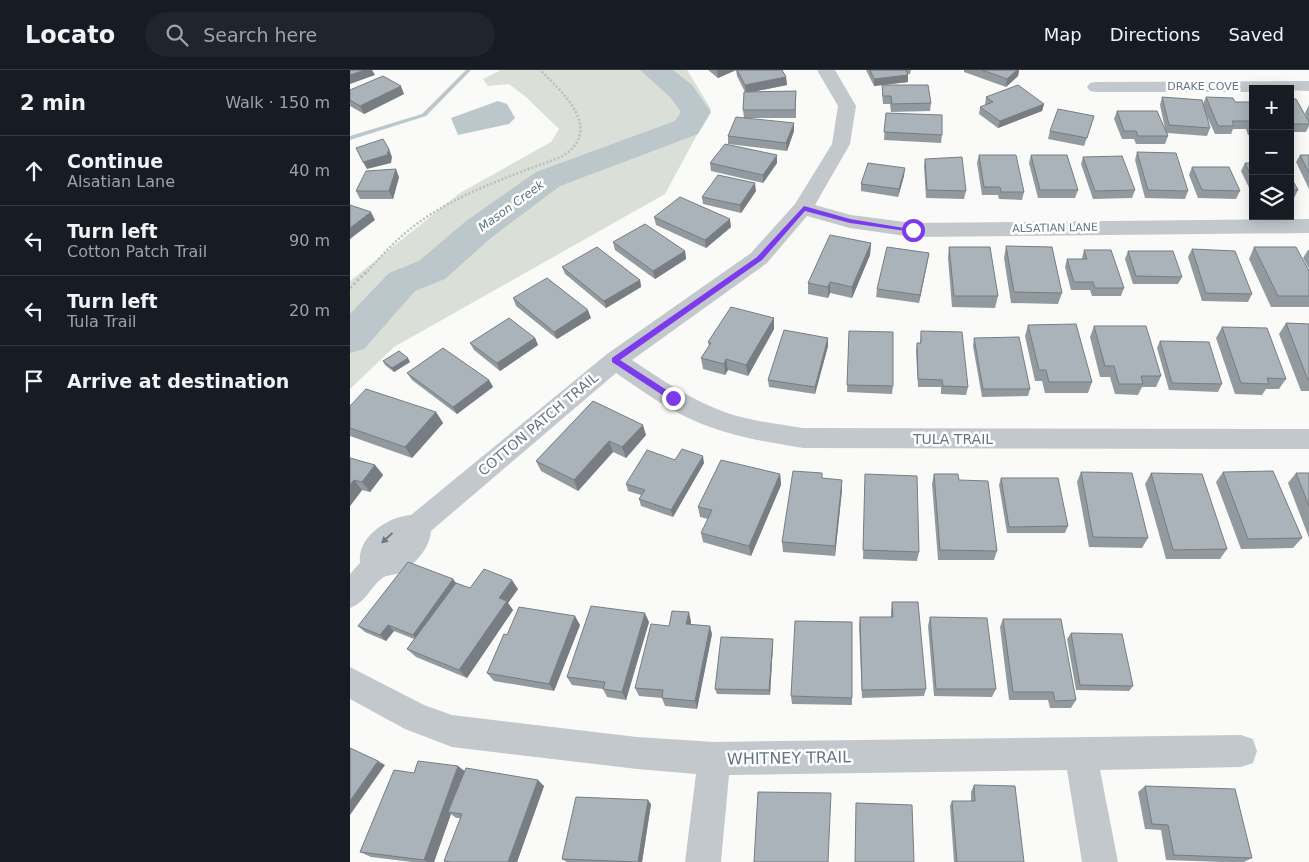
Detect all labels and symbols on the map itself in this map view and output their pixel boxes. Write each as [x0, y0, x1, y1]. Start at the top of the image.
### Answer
street label: DRAKE COVE [1167, 80, 1239, 93]
water label: Mason Creek [475, 177, 547, 235]
route start [902, 219, 925, 242]
street label: ALSATIAN LANE [1012, 221, 1098, 235]
street label: COTTON PATCH TRAIL [475, 369, 601, 479]
route end [662, 387, 685, 410]
street label: TULA TRAIL [912, 431, 993, 447]
one-way arrow [381, 532, 393, 544]
street label: WHITNEY TRAIL [727, 747, 851, 769]

